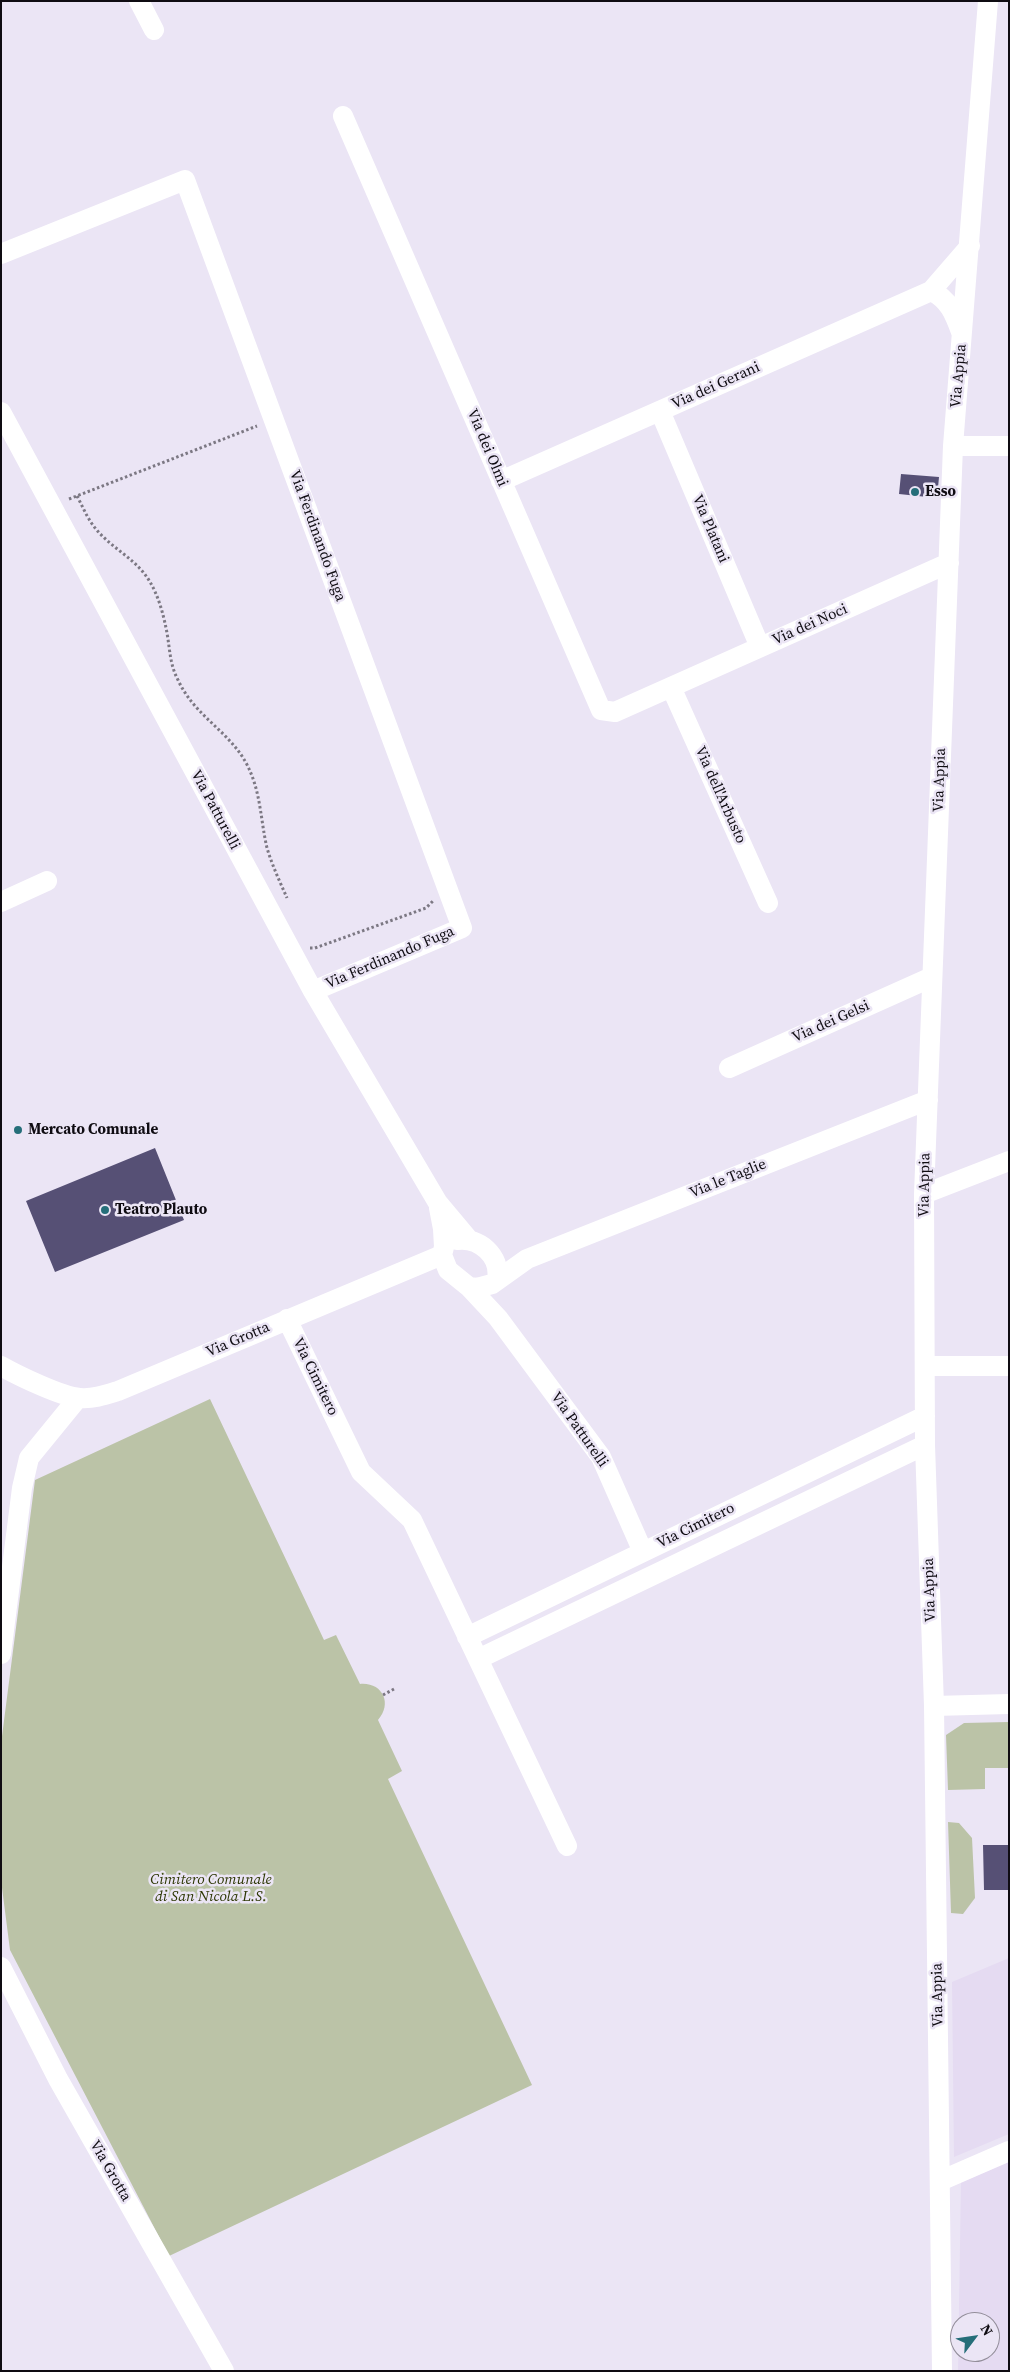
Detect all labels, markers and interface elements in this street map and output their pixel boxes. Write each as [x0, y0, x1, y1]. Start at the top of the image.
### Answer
street label: Via Appia [947, 343, 971, 409]
street label: Via dei Gerani [669, 359, 763, 413]
street label: Via dei Olmi [463, 407, 511, 489]
street label: Via Ferdinando Fuga [285, 468, 349, 604]
place label: Esso [925, 483, 956, 501]
marker: Esso [909, 486, 921, 498]
street label: Via Platani [688, 492, 732, 566]
street label: Via dei Noci [770, 600, 850, 650]
street label: Via dell'Arbusto [691, 744, 749, 846]
street label: Via Appia [930, 748, 950, 812]
street label: Via Patturelli [187, 767, 243, 853]
street label: Via Ferdinando Fuga [323, 923, 457, 993]
street label: Via dei Gelsi [790, 997, 872, 1047]
place label: Mercato Comunale [28, 1121, 158, 1139]
marker: Mercato Comunale [12, 1124, 24, 1136]
street label: Via Appia [915, 1153, 935, 1217]
street label: Via le Taglie [687, 1155, 769, 1203]
place label: Teatro Plauto [115, 1201, 207, 1219]
marker: Teatro Plauto [99, 1204, 111, 1216]
street label: Via Grotta [204, 1319, 272, 1361]
street label: Via Cimitero [288, 1335, 342, 1419]
street label: Via Patturelli [547, 1389, 611, 1471]
street label: Via Cimitero [654, 1499, 738, 1553]
street label: Via Appia [920, 1558, 940, 1622]
park label: Cimitero Comunale di San Nicola L.S. [150, 1871, 272, 1906]
street label: Via Appia [928, 1963, 948, 2027]
street label: Via Grotta [85, 2137, 135, 2205]
north arrow [950, 2312, 1000, 2362]
text: N [976, 2320, 998, 2339]

